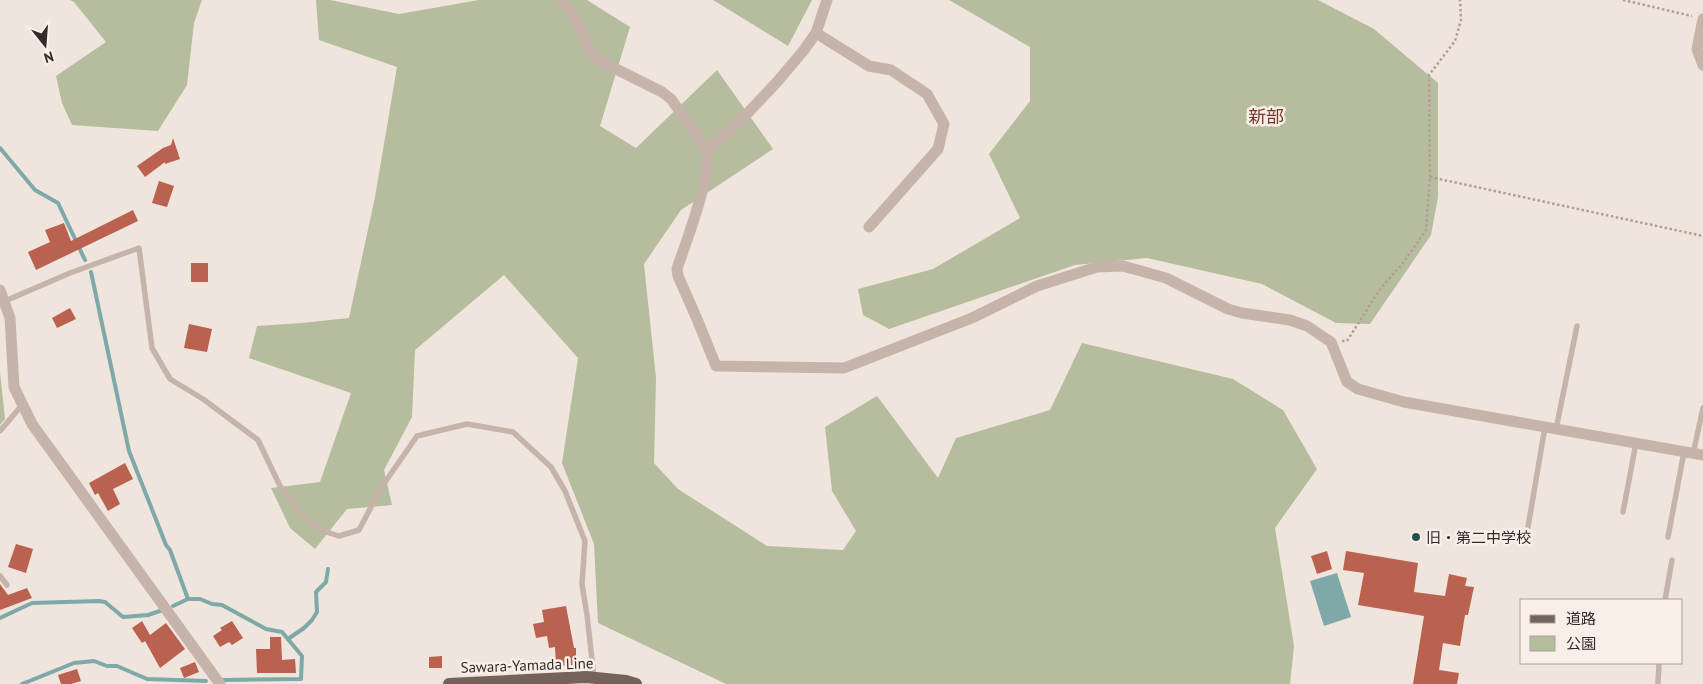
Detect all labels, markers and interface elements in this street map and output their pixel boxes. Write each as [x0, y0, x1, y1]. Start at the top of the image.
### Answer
north arrow [20, 20, 70, 70]
text: N [42, 47, 56, 67]
district label: 新部 [1248, 105, 1284, 128]
place label: 旧・第二中学校 [1426, 528, 1531, 547]
marker: 旧・第二中学校 [1410, 531, 1422, 543]
legend [1520, 599, 1683, 664]
text: 道路 [1566, 609, 1596, 628]
text: 公園 [1566, 634, 1596, 653]
street label: Sawara-Yamada Line [460, 653, 594, 677]

